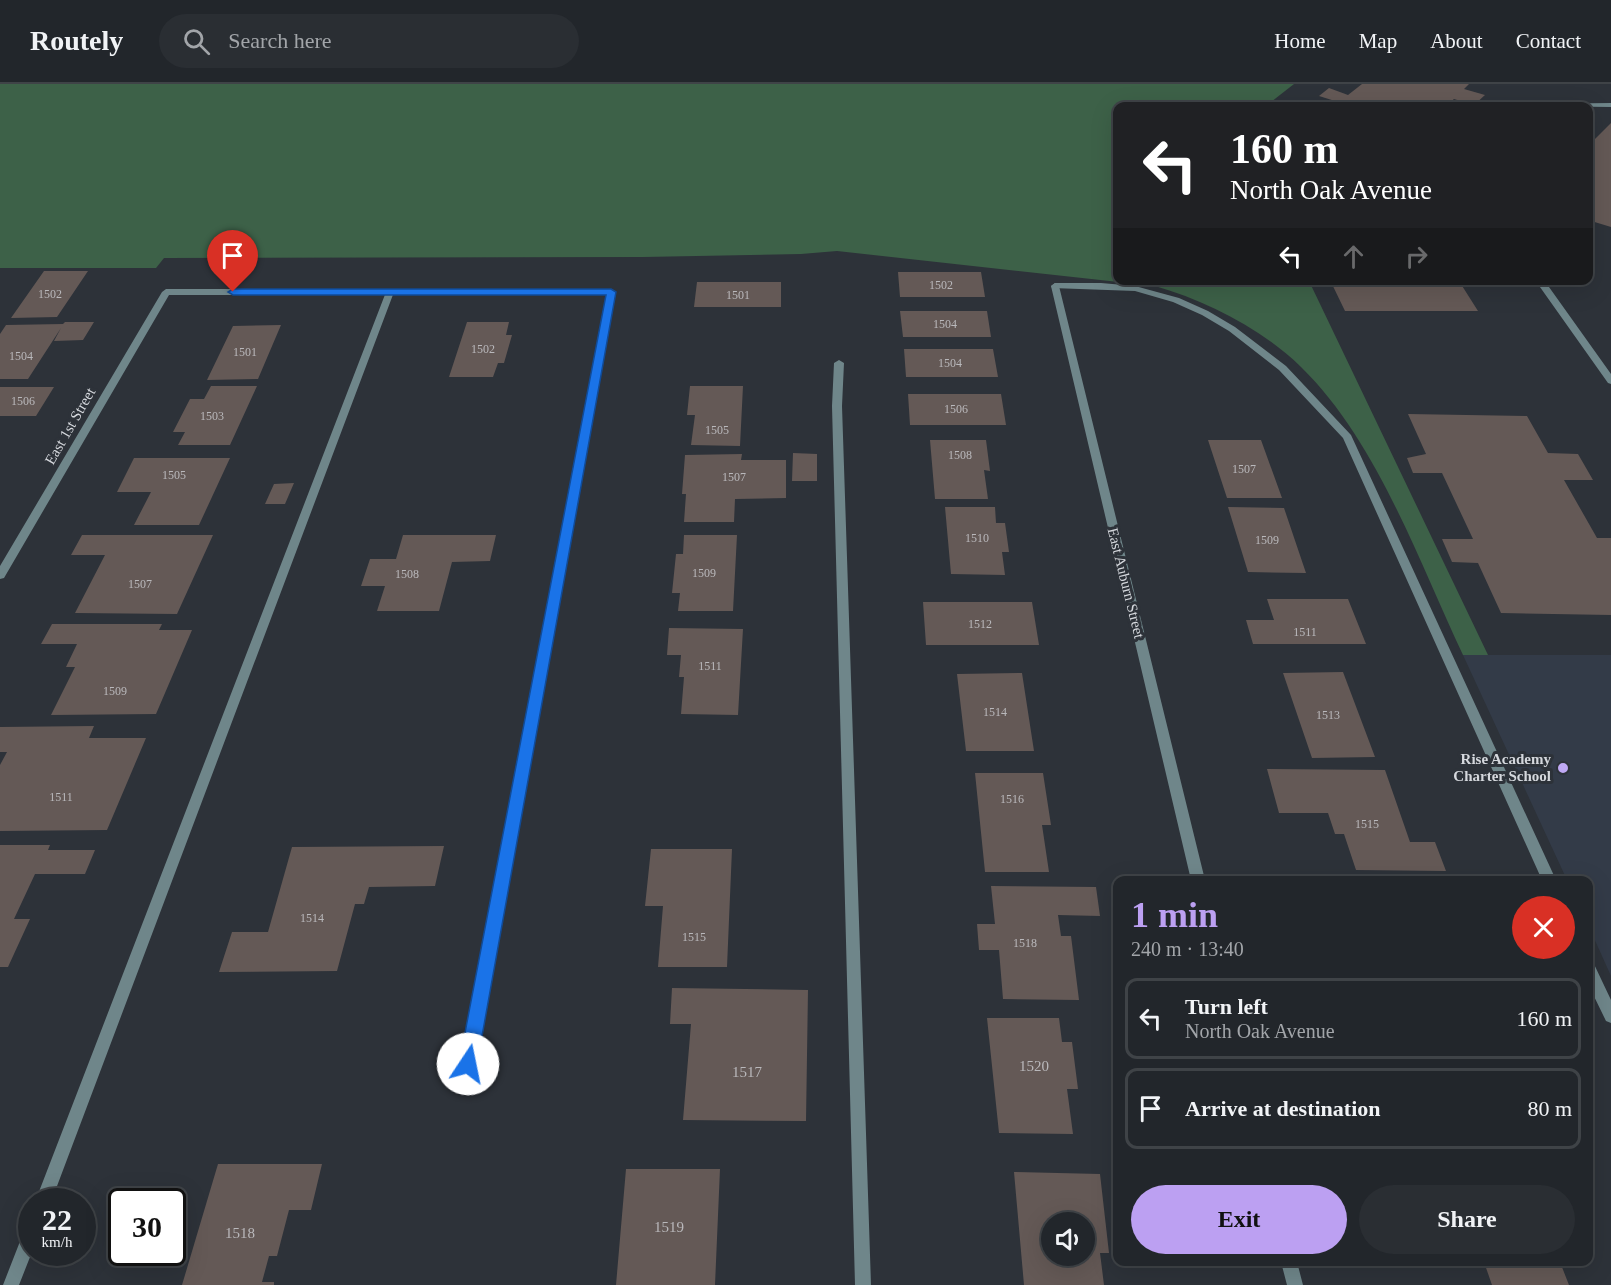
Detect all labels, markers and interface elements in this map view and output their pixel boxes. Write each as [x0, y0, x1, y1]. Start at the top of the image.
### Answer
search box [159, 14, 579, 68]
text: Routely [30, 25, 123, 56]
icon: search [180, 25, 213, 58]
text: Search here [228, 28, 332, 53]
text: Home [1274, 29, 1326, 53]
text: Map [1359, 29, 1397, 53]
text: About [1430, 29, 1483, 53]
text: Contact [1516, 29, 1581, 53]
icon: left [1131, 126, 1209, 204]
text: 160 m [1230, 126, 1339, 172]
text: North Oak Avenue [1230, 175, 1432, 205]
pin [207, 230, 258, 292]
icon: arrive [216, 239, 249, 272]
icon: left [1274, 240, 1307, 273]
icon: ahead [1337, 240, 1370, 273]
icon: right [1400, 240, 1433, 273]
house number: 1502 [929, 278, 953, 292]
house number: 1502 [38, 287, 62, 301]
house number: 1501 [726, 288, 750, 302]
house number: 1504 [933, 317, 957, 331]
house number: 1502 [471, 342, 495, 356]
house number: 1501 [233, 345, 257, 359]
house number: 1504 [9, 349, 33, 363]
house number: 1504 [938, 356, 962, 370]
street label: East 1st Street [42, 384, 99, 467]
house number: 1506 [11, 394, 35, 408]
house number: 1506 [944, 402, 968, 416]
house number: 1503 [200, 409, 224, 423]
house number: 1505 [705, 423, 729, 437]
house number: 1508 [948, 448, 972, 462]
house number: 1507 [1232, 462, 1256, 476]
house number: 1505 [162, 468, 186, 482]
house number: 1507 [722, 470, 746, 484]
street label: East Auburn Street [1105, 526, 1148, 641]
house number: 1510 [965, 531, 989, 545]
house number: 1509 [1255, 533, 1279, 547]
house number: 1509 [692, 566, 716, 580]
house number: 1508 [395, 567, 419, 581]
house number: 1507 [128, 577, 152, 591]
house number: 1512 [968, 617, 992, 631]
house number: 1511 [1293, 625, 1317, 639]
house number: 1511 [698, 659, 722, 673]
house number: 1509 [103, 684, 127, 698]
house number: 1514 [983, 705, 1007, 719]
house number: 1513 [1316, 708, 1340, 722]
place label: Rise Academy Charter School [1453, 751, 1551, 784]
marker: Rise Academy Charter School [1556, 761, 1570, 775]
house number: 1511 [49, 790, 73, 804]
house number: 1516 [1000, 792, 1024, 806]
house number: 1515 [1355, 817, 1379, 831]
text: 1 min [1131, 895, 1218, 935]
button: close [1512, 896, 1575, 959]
house number: 1514 [300, 911, 324, 925]
house number: 1515 [682, 930, 706, 944]
house number: 1518 [1013, 936, 1037, 950]
text: 240 m · 13:40 [1131, 938, 1244, 960]
text: Turn left [1185, 994, 1268, 1019]
icon: left [1134, 1002, 1167, 1035]
text: 160 m [1516, 1006, 1572, 1031]
text: North Oak Avenue [1185, 1020, 1335, 1042]
position arrow [436, 1032, 500, 1096]
house number: 1520 [1019, 1058, 1049, 1074]
house number: 1517 [732, 1064, 763, 1080]
icon: arrive [1134, 1092, 1167, 1125]
text: Arrive at destination [1185, 1096, 1381, 1121]
text: 80 m [1527, 1096, 1572, 1121]
button: Exit [1131, 1185, 1347, 1254]
button: Share [1359, 1185, 1575, 1254]
speed limit sign: 30 [108, 1188, 186, 1266]
text: 22 [42, 1203, 72, 1236]
map controls [1041, 1212, 1095, 1266]
button: sound [1041, 1212, 1095, 1266]
house number: 1519 [654, 1219, 684, 1235]
house number: 1518 [225, 1225, 255, 1241]
text: km/h [42, 1234, 72, 1250]

